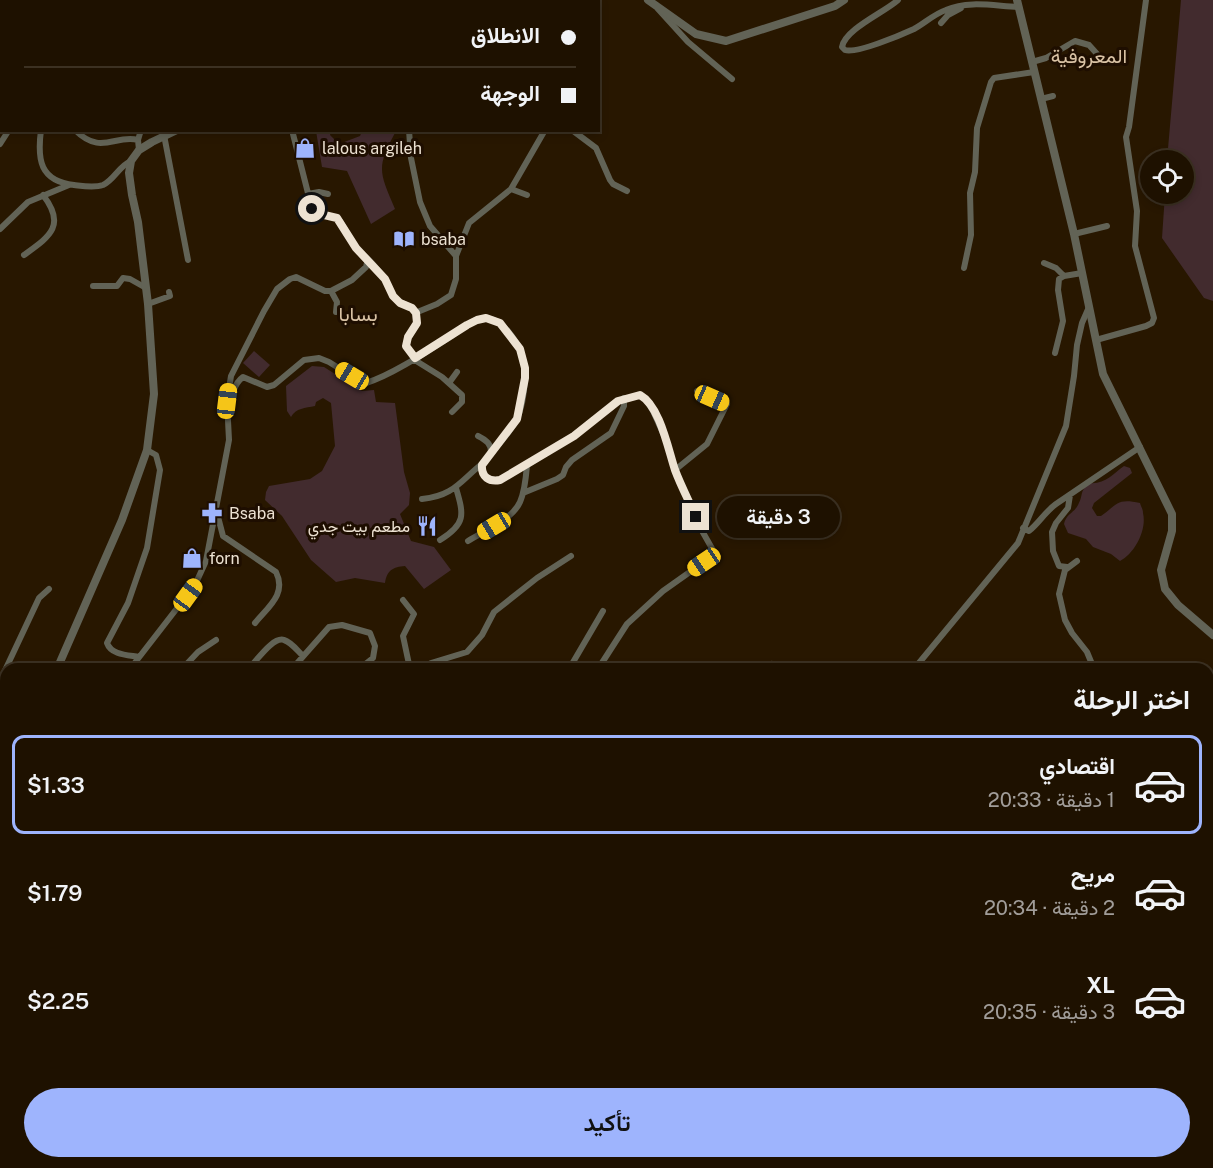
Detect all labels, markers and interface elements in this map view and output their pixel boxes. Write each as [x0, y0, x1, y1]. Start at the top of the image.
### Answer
text: الانطلاق [471, 22, 540, 48]
district label: المعروفية [1051, 44, 1127, 69]
text: الوجهة [480, 80, 540, 106]
shop icon: lalous argileh [293, 136, 317, 160]
place label: lalous argileh [322, 139, 422, 158]
map controls [1140, 150, 1194, 204]
button: locate [1140, 150, 1194, 204]
route start [298, 195, 325, 222]
library icon: bsaba [392, 227, 416, 251]
place label: bsaba [421, 230, 466, 249]
district label: بسابا [338, 302, 378, 326]
car [332, 359, 372, 393]
car [216, 382, 238, 420]
car [692, 382, 732, 414]
callout: 3 دقيقة [717, 496, 840, 538]
pharmacy icon: Bsaba [200, 501, 224, 525]
route end [682, 503, 709, 530]
place label: Bsaba [229, 504, 275, 523]
text: 3 دقيقة [746, 505, 811, 529]
car [474, 509, 514, 543]
restaurant icon: مطعم بيت جدي [415, 514, 439, 538]
place label: مطعم بيت جدي [308, 517, 410, 540]
car [684, 544, 724, 580]
shop icon: forn [180, 546, 204, 570]
place label: forn [209, 549, 240, 568]
car [170, 575, 206, 615]
text: اختر الرحلة [1073, 683, 1190, 715]
text: اقتصادي [1039, 753, 1115, 779]
icon: car [1133, 758, 1187, 812]
text: $1.33 [27, 772, 85, 798]
text: 1 دقيقة · 20:33 [988, 788, 1115, 812]
text: مريح [1071, 861, 1115, 887]
icon: car [1133, 866, 1187, 920]
text: $1.79 [27, 880, 82, 906]
text: 2 دقيقة · 20:34 [984, 896, 1115, 920]
text: XL [1087, 972, 1115, 998]
icon: car [1133, 974, 1187, 1028]
text: $2.25 [27, 988, 89, 1014]
text: 3 دقيقة · 20:35 [983, 1000, 1115, 1024]
button: تأكيد [24, 1088, 1190, 1157]

